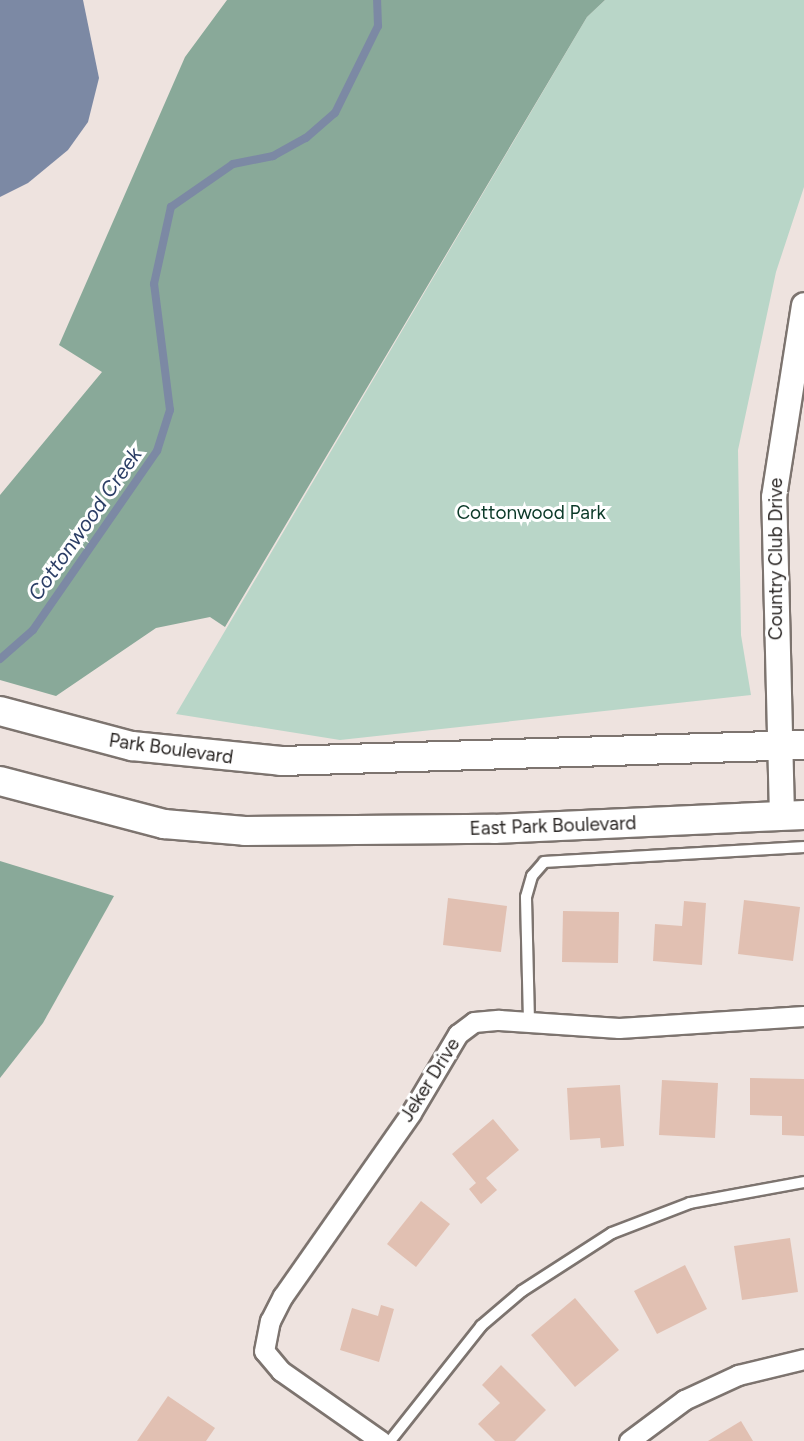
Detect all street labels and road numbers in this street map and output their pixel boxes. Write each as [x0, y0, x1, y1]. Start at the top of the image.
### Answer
street label: Country Club Drive [765, 478, 787, 640]
street label: Park Boulevard [107, 729, 235, 769]
street label: East Park Boulevard [469, 812, 637, 840]
street label: Jeker Drive [395, 1034, 465, 1126]

